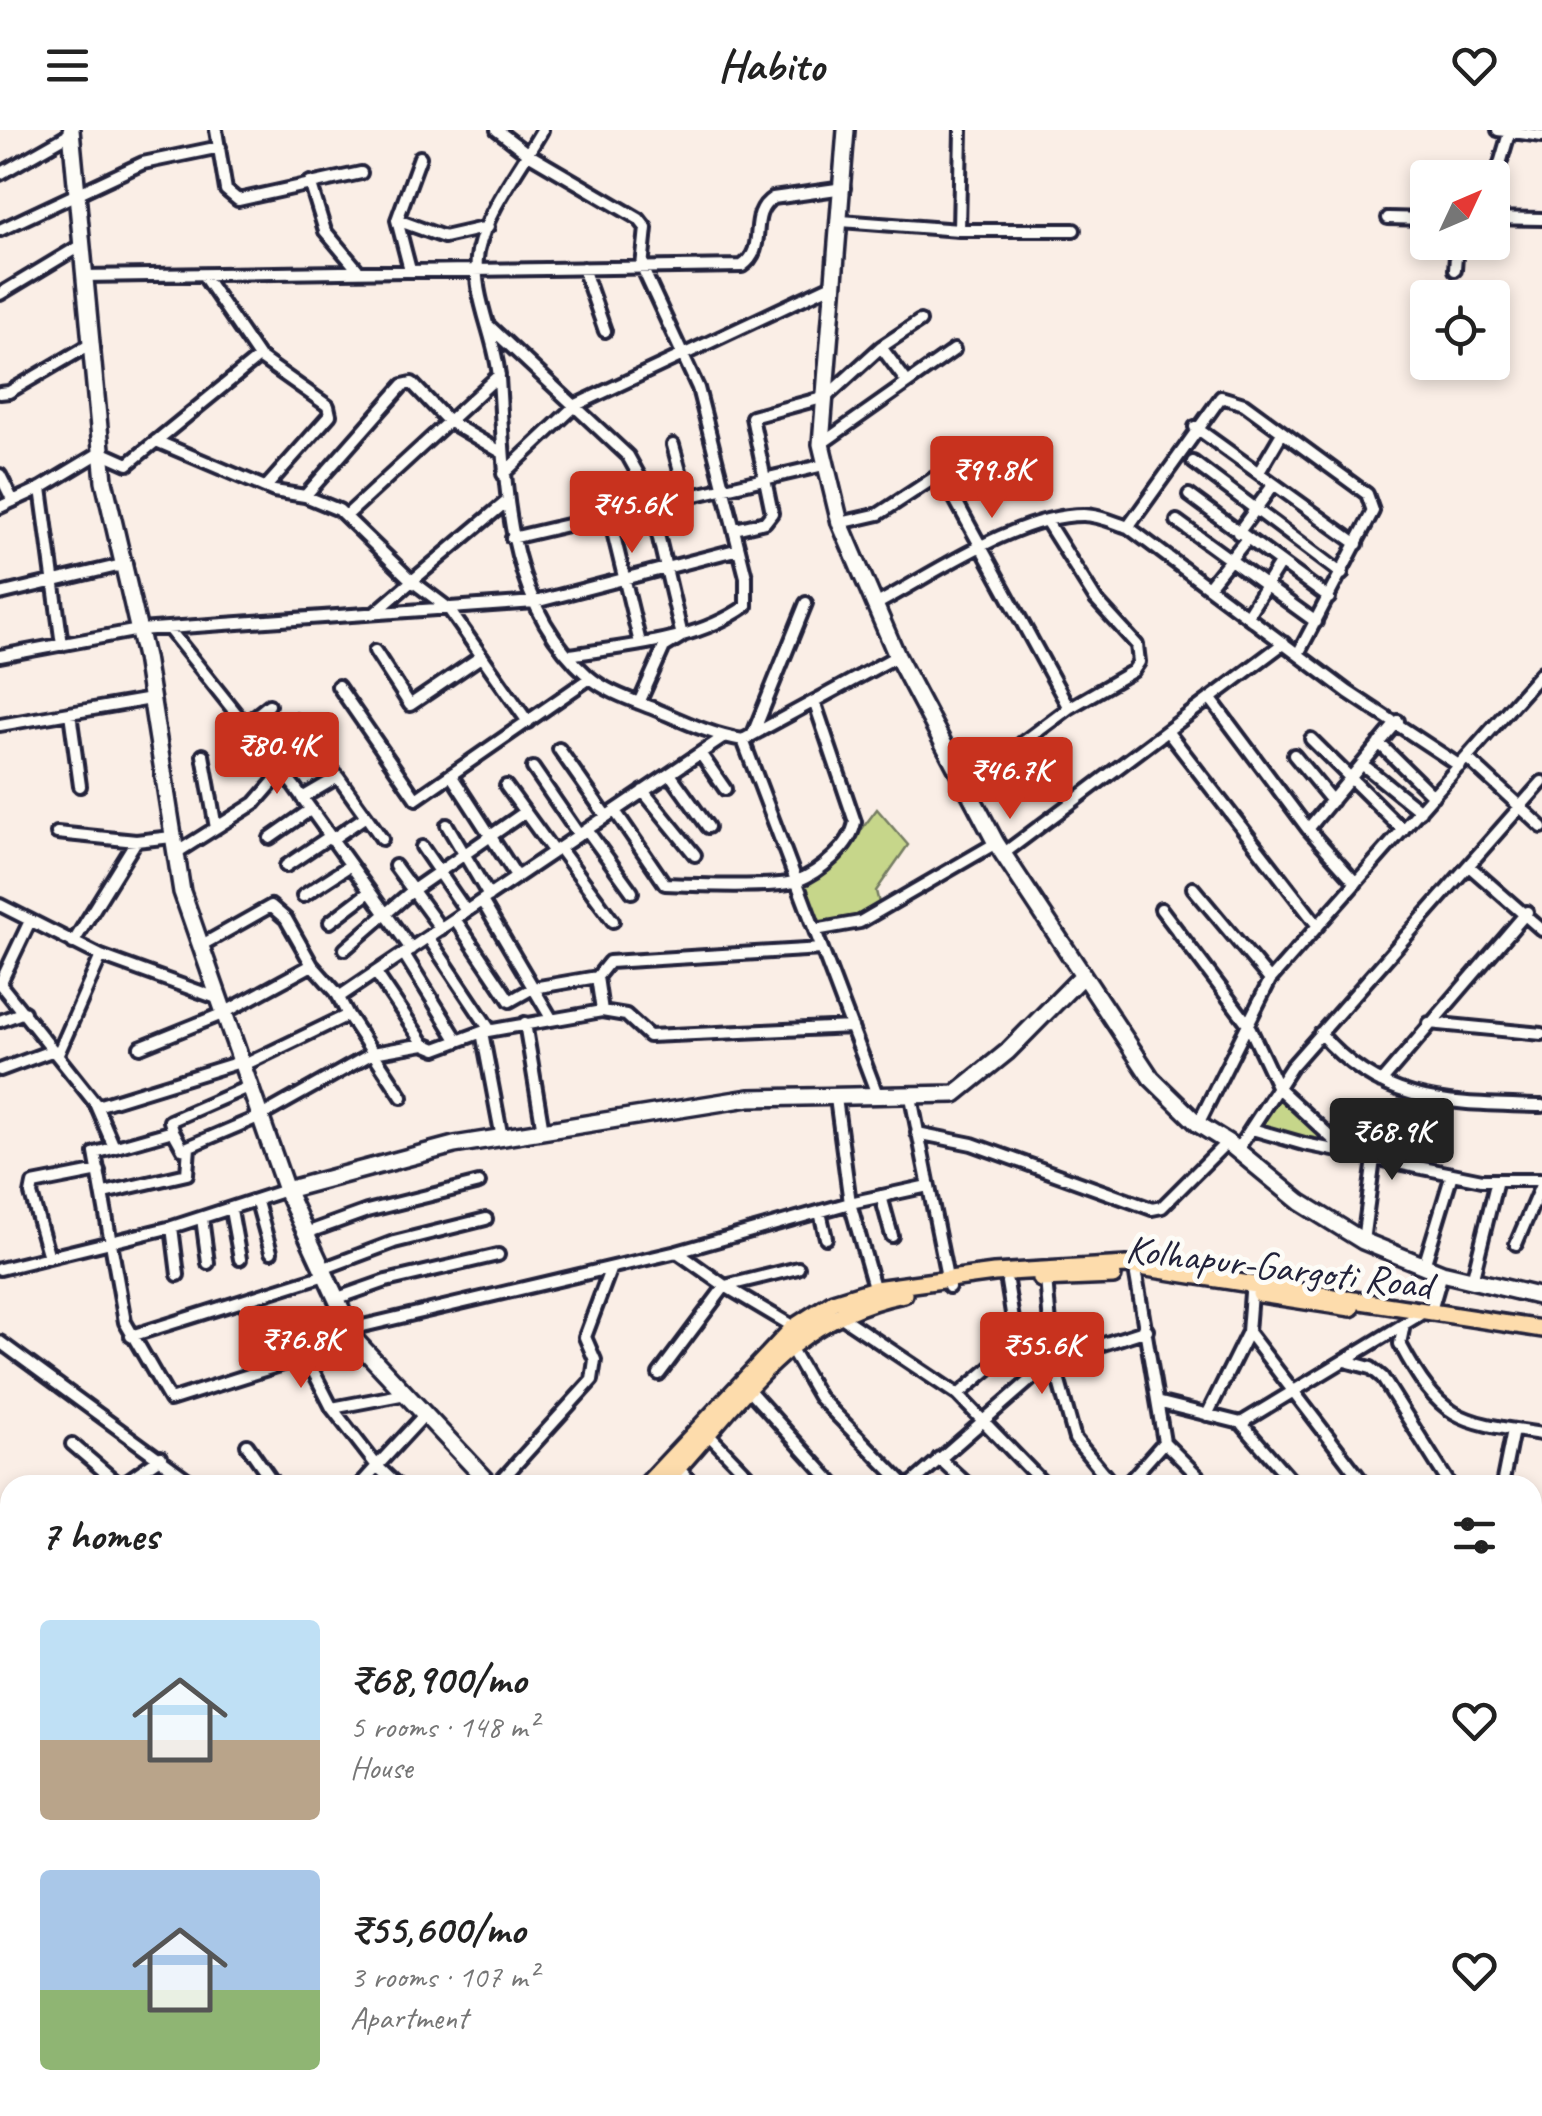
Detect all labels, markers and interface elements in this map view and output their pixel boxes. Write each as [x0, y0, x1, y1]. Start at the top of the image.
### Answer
text: Habito [718, 37, 824, 94]
icon: menu [40, 38, 95, 93]
icon: heart [1447, 38, 1502, 93]
north arrow [1410, 160, 1510, 260]
map controls [1410, 160, 1510, 380]
button: locate [1410, 280, 1510, 380]
pin: ₹99.8K [911, 436, 1073, 521]
text: ₹99.8K [952, 448, 1032, 489]
pin: ₹45.6K [551, 471, 713, 556]
text: ₹45.6K [592, 483, 672, 524]
pin: ₹80.4K [196, 712, 358, 797]
text: ₹80.4K [237, 724, 317, 765]
pin: ₹46.7K [929, 737, 1091, 822]
text: ₹46.7K [970, 749, 1050, 790]
pin: ₹68.9K [1311, 1098, 1473, 1183]
text: ₹68.9K [1352, 1110, 1432, 1151]
street label: Kolhapur-Gargoti Road [1123, 1223, 1441, 1311]
pin: ₹76.8K [220, 1306, 382, 1391]
pin: ₹55.6K [961, 1312, 1123, 1397]
text: ₹76.8K [261, 1318, 341, 1359]
text: ₹55.6K [1002, 1324, 1082, 1365]
icon: filters [1447, 1508, 1502, 1563]
text: 7 homes [40, 1509, 158, 1562]
text: ₹68,900/mo [350, 1653, 526, 1706]
icon: home [120, 1660, 240, 1780]
icon: heart [1447, 1693, 1502, 1748]
text: 5 rooms · 148 m² [350, 1706, 537, 1747]
text: House [350, 1747, 412, 1788]
text: ₹55,600/mo [350, 1903, 525, 1956]
icon: home [120, 1910, 240, 2030]
icon: heart [1447, 1943, 1502, 1998]
text: 3 rooms · 107 m² [350, 1956, 537, 1997]
text: Apartment [350, 1997, 468, 2038]

